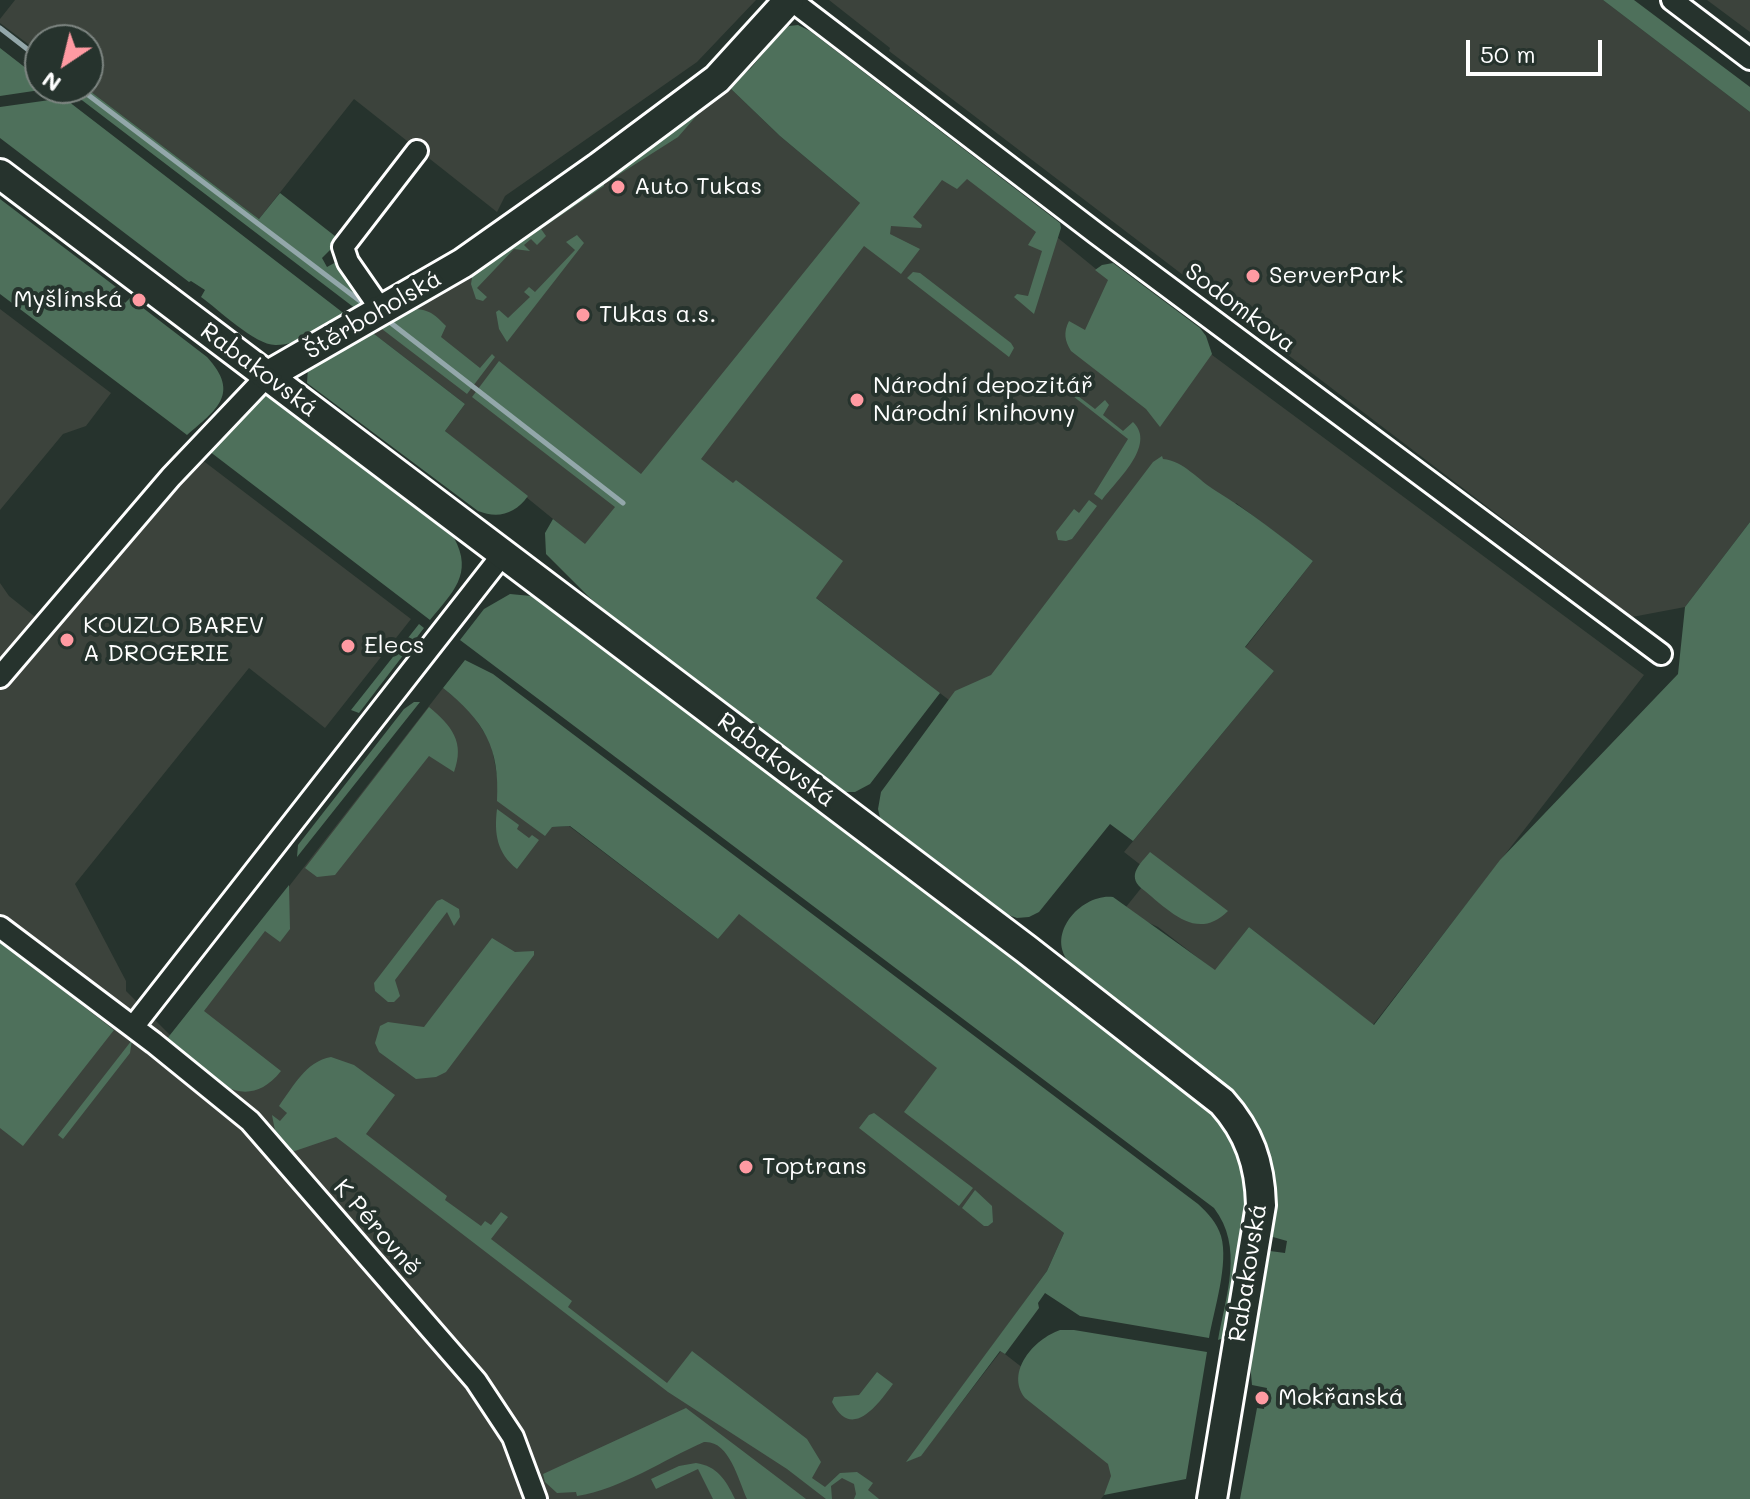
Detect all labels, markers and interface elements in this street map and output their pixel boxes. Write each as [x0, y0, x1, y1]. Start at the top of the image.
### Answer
north arrow [24, 24, 104, 104]
scale bar [1470, 24, 1606, 74]
text: 50 m [1480, 38, 1536, 69]
text: N [36, 66, 66, 99]
place label: Auto Tukas [634, 173, 762, 201]
marker: Auto Tukas [609, 178, 627, 196]
street label: Sodomkova [1179, 257, 1301, 359]
place label: ServerPark [1269, 262, 1403, 290]
street label: Štěrboholská [299, 264, 447, 366]
marker: ServerPark [1244, 267, 1262, 285]
place label: Myšlínská [13, 286, 123, 314]
marker: Myšlínská [130, 291, 148, 309]
place label: TUkas a.s. [599, 301, 716, 329]
marker: TUkas a.s. [574, 306, 592, 324]
street label: Rabakovská [195, 316, 323, 424]
place label: Národní depozitář Národní knihovny [873, 372, 1093, 428]
marker: Národní depozitář Národní knihovny [848, 391, 866, 409]
place label: KOUZLO BAREV A DROGERIE [83, 612, 264, 668]
marker: KOUZLO BAREV A DROGERIE [58, 631, 76, 649]
place label: Elecs [364, 632, 424, 660]
marker: Elecs [339, 637, 357, 655]
street label: Rabakovská [712, 706, 840, 814]
place label: Toptrans [762, 1153, 867, 1181]
marker: Toptrans [737, 1158, 755, 1176]
street label: K Pérovně [327, 1174, 427, 1282]
street label: Rabakovská [1223, 1202, 1273, 1344]
place label: Mokřanská [1278, 1384, 1404, 1412]
marker: Mokřanská [1253, 1389, 1271, 1407]

